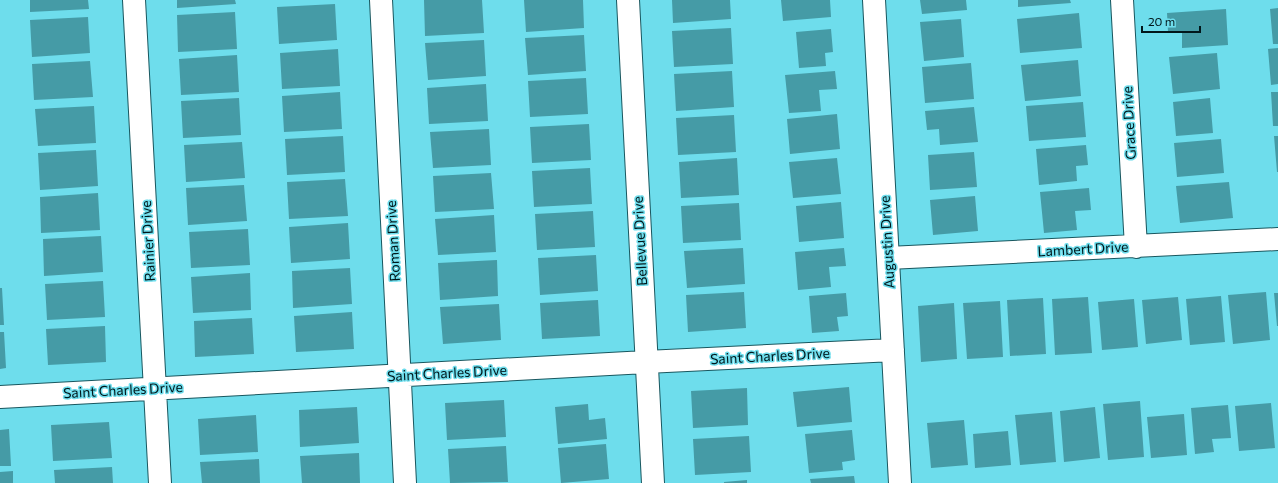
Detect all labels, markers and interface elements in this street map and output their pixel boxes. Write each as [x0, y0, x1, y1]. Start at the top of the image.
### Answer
scale bar [1142, 8, 1200, 34]
text: 20 m [1148, 14, 1175, 28]
street label: Grace Drive [1118, 86, 1139, 160]
street label: Augustin Drive [876, 195, 897, 289]
street label: Bellevue Drive [629, 196, 650, 286]
street label: Rainier Drive [137, 200, 158, 282]
street label: Roman Drive [382, 200, 403, 282]
street label: Lambert Drive [1037, 238, 1129, 259]
street label: Saint Charles Drive [710, 344, 830, 367]
street label: Saint Charles Drive [387, 361, 507, 384]
street label: Saint Charles Drive [63, 378, 183, 401]

